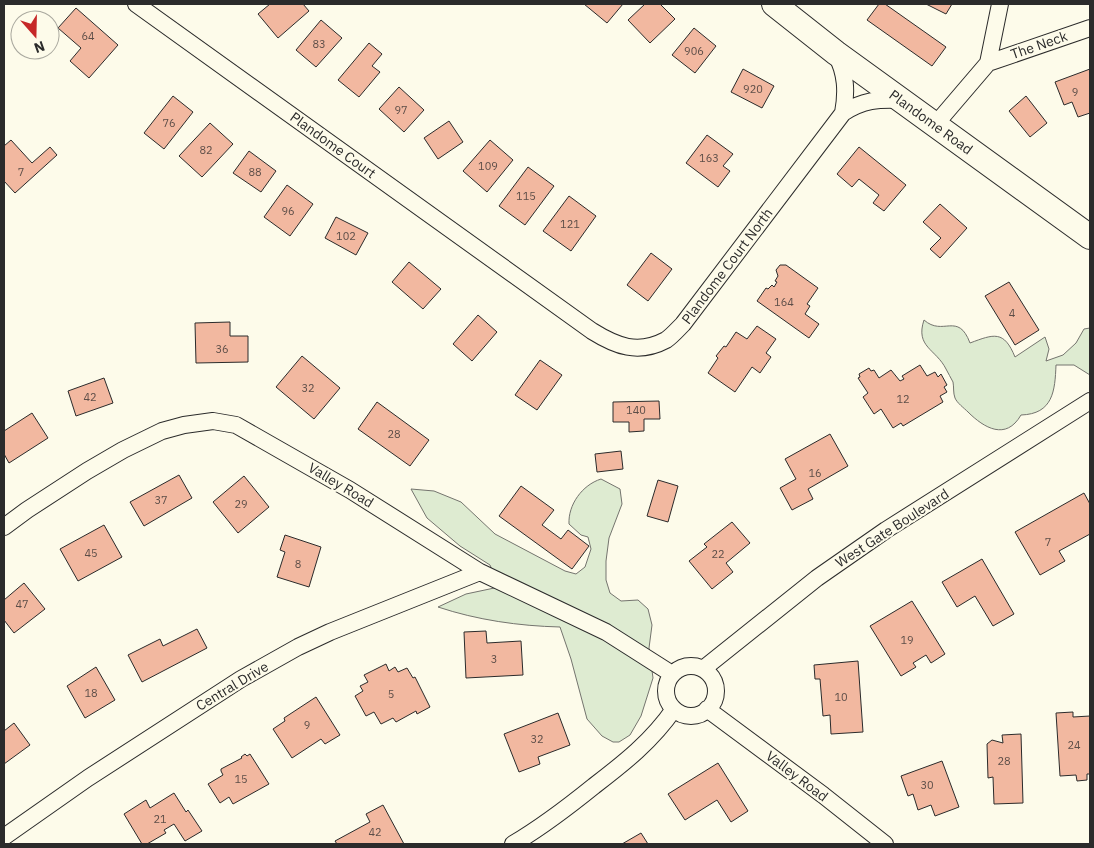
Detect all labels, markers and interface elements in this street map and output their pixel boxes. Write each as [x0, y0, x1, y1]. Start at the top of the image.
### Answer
north arrow [10, 10, 60, 60]
street label: The Neck [1008, 27, 1070, 63]
house number: 64 [81, 29, 95, 43]
text: N [32, 37, 47, 57]
house number: 83 [312, 37, 326, 51]
house number: 906 [684, 44, 704, 58]
house number: 920 [743, 82, 763, 96]
house number: 9 [1072, 85, 1078, 99]
street label: Plandome Road [886, 86, 976, 158]
house number: 97 [394, 103, 408, 117]
street label: Plandome Court [287, 108, 379, 182]
house number: 76 [162, 116, 176, 130]
house number: 82 [199, 143, 213, 157]
house number: 163 [699, 151, 719, 165]
house number: 109 [478, 159, 498, 173]
house number: 7 [18, 165, 24, 179]
house number: 88 [248, 165, 262, 179]
house number: 115 [516, 189, 536, 203]
house number: 96 [281, 204, 295, 218]
street label: Plandome Court North [678, 204, 776, 328]
house number: 121 [560, 217, 580, 231]
house number: 102 [336, 229, 356, 243]
house number: 164 [774, 295, 794, 309]
house number: 4 [1009, 306, 1016, 320]
house number: 36 [215, 342, 229, 356]
house number: 32 [301, 381, 315, 395]
house number: 42 [83, 390, 97, 404]
house number: 12 [896, 392, 910, 406]
house number: 140 [626, 403, 646, 417]
house number: 28 [387, 427, 401, 441]
street label: Valley Road [305, 458, 377, 512]
house number: 16 [808, 466, 822, 480]
street label: West Gate Boulevard [832, 485, 952, 571]
house number: 37 [154, 493, 168, 507]
house number: 29 [234, 497, 248, 511]
house number: 7 [1045, 535, 1051, 549]
house number: 45 [84, 546, 98, 560]
house number: 22 [711, 547, 725, 561]
house number: 8 [295, 557, 301, 571]
house number: 47 [15, 597, 29, 611]
house number: 19 [900, 633, 914, 647]
house number: 3 [491, 652, 497, 666]
street label: Central Drive [192, 657, 272, 715]
house number: 18 [84, 686, 98, 700]
house number: 5 [388, 687, 394, 701]
house number: 10 [834, 690, 848, 704]
house number: 9 [304, 718, 310, 732]
house number: 32 [530, 732, 544, 746]
house number: 24 [1067, 738, 1081, 752]
street label: Valley Road [762, 747, 832, 805]
house number: 28 [997, 754, 1011, 768]
house number: 15 [234, 772, 248, 786]
house number: 30 [920, 778, 934, 792]
house number: 21 [153, 812, 167, 826]
house number: 42 [368, 825, 382, 839]

